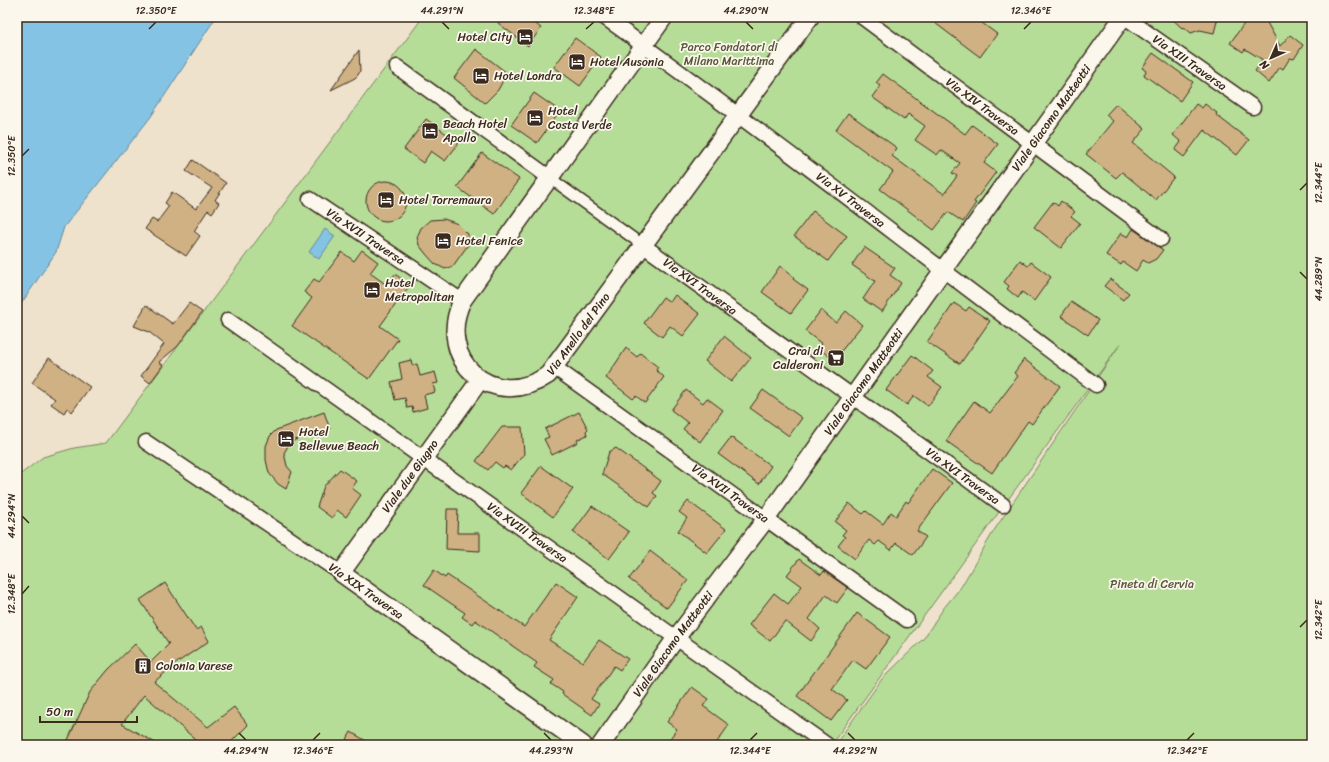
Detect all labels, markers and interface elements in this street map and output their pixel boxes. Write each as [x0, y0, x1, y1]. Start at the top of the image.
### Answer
text: 12.350°E [136, 2, 178, 20]
text: 44.291°N [421, 2, 464, 20]
text: 12.348°E [574, 2, 616, 20]
text: 44.290°N [724, 2, 769, 20]
text: 12.346°E [1011, 2, 1053, 20]
place label: Hotel City [458, 26, 513, 48]
hotel icon: Hotel City [515, 27, 535, 47]
street label: Via XIII Traversa [1148, 28, 1231, 96]
park label: Parco Fondatori di Milano Marittima [680, 36, 778, 72]
north arrow [1251, 38, 1291, 78]
place label: Hotel Ausonia [590, 51, 664, 73]
hotel icon: Hotel Ausonia [567, 52, 587, 72]
text: N [1255, 55, 1274, 75]
street label: Viale Giacomo Matteotti [1005, 59, 1097, 176]
place label: Hotel Londra [494, 65, 562, 87]
hotel icon: Hotel Londra [471, 66, 491, 86]
street label: Via XIV Traversa [941, 72, 1024, 141]
place label: Hotel Costa Verde [548, 100, 612, 136]
hotel icon: Hotel Costa Verde [525, 108, 545, 128]
place label: Beach Hotel Apollo [442, 113, 508, 149]
hotel icon: Beach Hotel Apollo [420, 121, 440, 141]
text: 12.350°E [3, 134, 21, 176]
text: 12.344°E [1310, 161, 1328, 203]
street label: Via XV Traversa [811, 166, 890, 234]
place label: Hotel Torremaura [399, 189, 491, 211]
hotel icon: Hotel Torremaura [376, 190, 396, 210]
street label: Via XVII Traversa [322, 202, 410, 271]
place label: Hotel Fenice [456, 230, 523, 252]
hotel icon: Hotel Fenice [433, 231, 453, 251]
street label: Via XVI Traversa [658, 252, 742, 321]
text: 44.289°N [1310, 257, 1328, 301]
place label: Hotel Metropolitan [385, 272, 454, 308]
hotel icon: Hotel Metropolitan [362, 280, 382, 300]
street label: Via Anello del Pino [540, 288, 616, 380]
street label: Viale Giacomo Matteotti [818, 323, 910, 440]
place label: Crai di Calderoni [773, 340, 824, 376]
supermarket icon: Crai di Calderoni [826, 348, 846, 368]
place label: Hotel Bellevue Beach [299, 421, 379, 457]
hotel icon: Hotel Bellevue Beach [276, 429, 296, 449]
street label: Viale due Giugno [376, 434, 444, 518]
street label: Via XVI Traversa [921, 441, 1005, 510]
street label: Via XVII Traversa [687, 458, 774, 529]
text: 44.294°N [3, 493, 21, 538]
street label: Via XVIII Traversa [482, 496, 572, 569]
street label: Via XIX Traversa [324, 557, 408, 625]
text: 12.348°E [3, 572, 21, 614]
park label: Pineta di Cervia [1110, 573, 1194, 595]
street label: Viale Giacomo Matteotti [627, 586, 719, 702]
text: 12.342°E [1310, 598, 1328, 640]
place label: Colonia Varese [156, 655, 233, 677]
building icon: Colonia Varese [133, 656, 153, 676]
scale bar [40, 698, 137, 724]
text: 50 m [46, 701, 73, 723]
text: 44.294°N [224, 742, 269, 760]
text: 12.346°E [293, 742, 335, 760]
text: 44.293°N [529, 742, 573, 760]
text: 12.344°E [730, 742, 772, 760]
text: 44.292°N [833, 742, 877, 760]
text: 12.342°E [1167, 742, 1209, 760]

